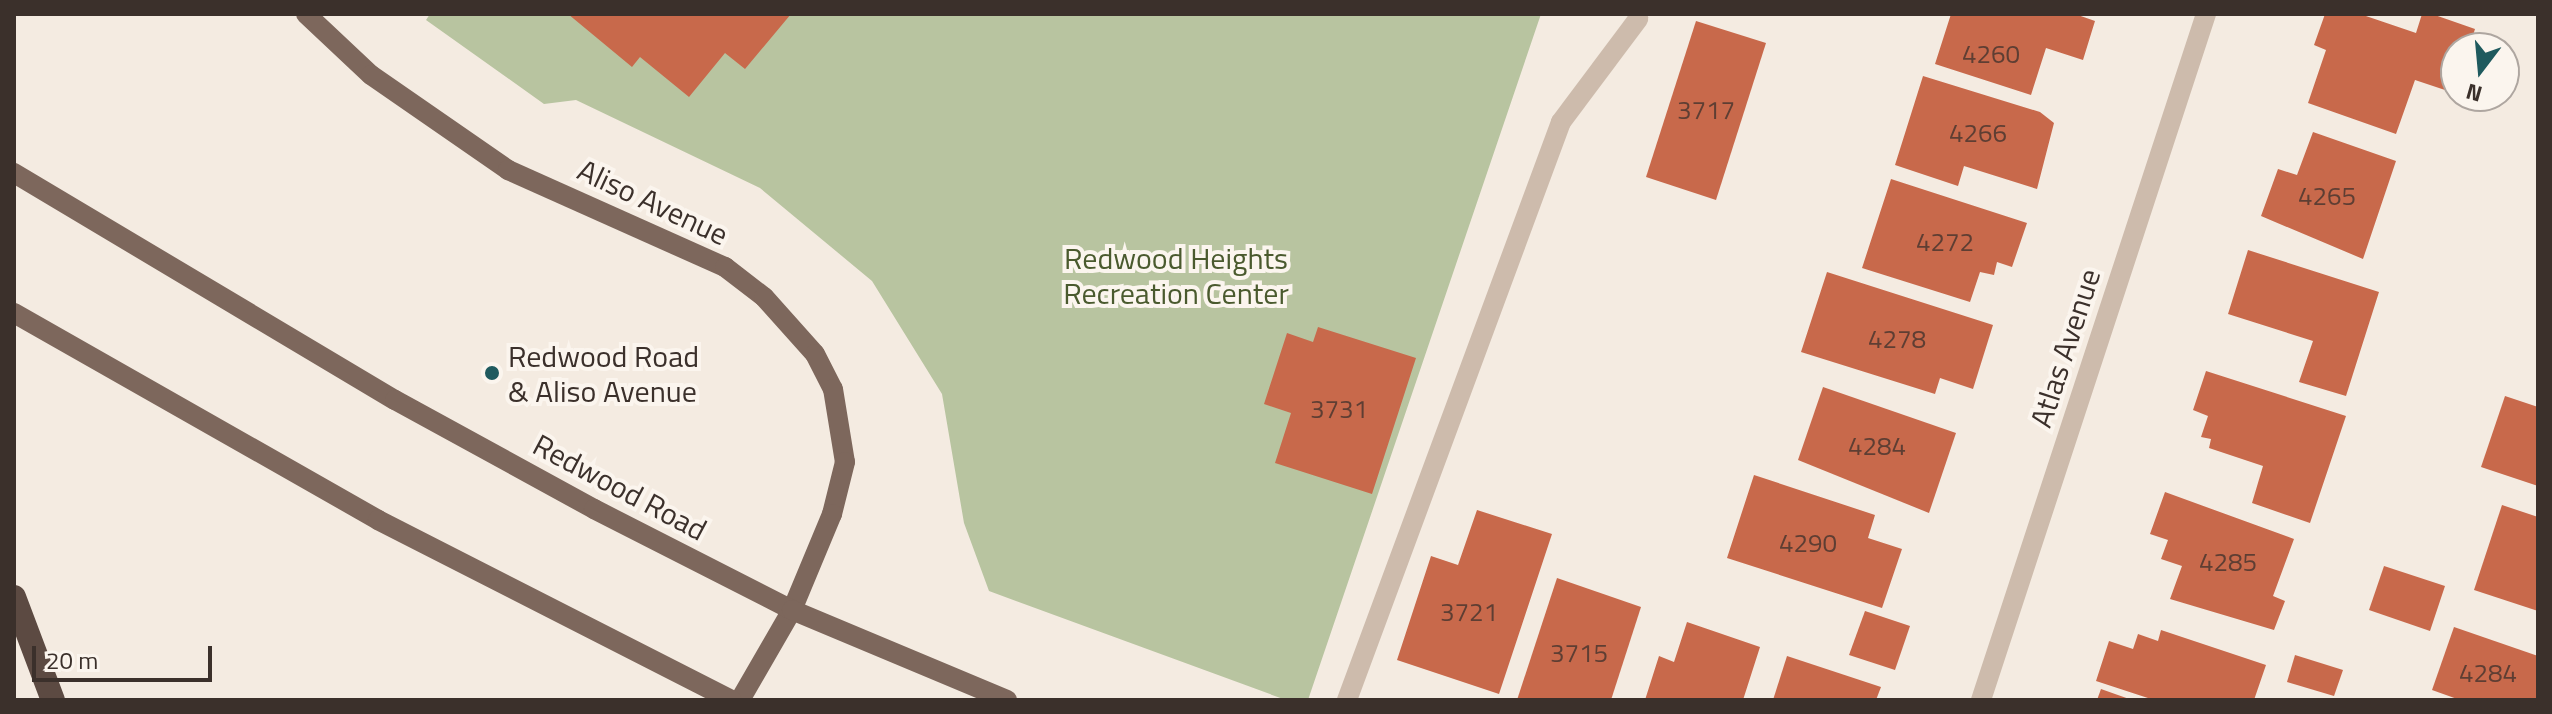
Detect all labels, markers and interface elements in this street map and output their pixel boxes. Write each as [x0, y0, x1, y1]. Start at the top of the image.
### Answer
north arrow [2440, 32, 2520, 112]
house number: 4260 [1962, 38, 2020, 70]
text: N [2462, 75, 2486, 112]
house number: 3717 [1677, 94, 1735, 126]
house number: 4266 [1949, 117, 2007, 149]
street label: Aliso Avenue [572, 152, 734, 252]
house number: 4265 [2298, 180, 2356, 212]
house number: 4272 [1916, 226, 1974, 258]
park label: Redwood Heights Recreation Center [1063, 240, 1289, 310]
street label: Atlas Avenue [2022, 264, 2108, 432]
house number: 4278 [1868, 323, 1926, 355]
place label: Redwood Road & Aliso Avenue [508, 338, 699, 408]
marker: Redwood Road & Aliso Avenue [483, 364, 501, 382]
house number: 3731 [1310, 393, 1368, 425]
street label: Redwood Road [527, 426, 713, 548]
house number: 4284 [1848, 430, 1906, 462]
house number: 4290 [1779, 527, 1837, 559]
house number: 4285 [2199, 546, 2257, 578]
house number: 3721 [1440, 596, 1498, 628]
scale bar [36, 630, 216, 680]
house number: 3715 [1550, 637, 1608, 669]
text: 20 m [46, 642, 98, 678]
house number: 4284 [2459, 657, 2517, 689]

